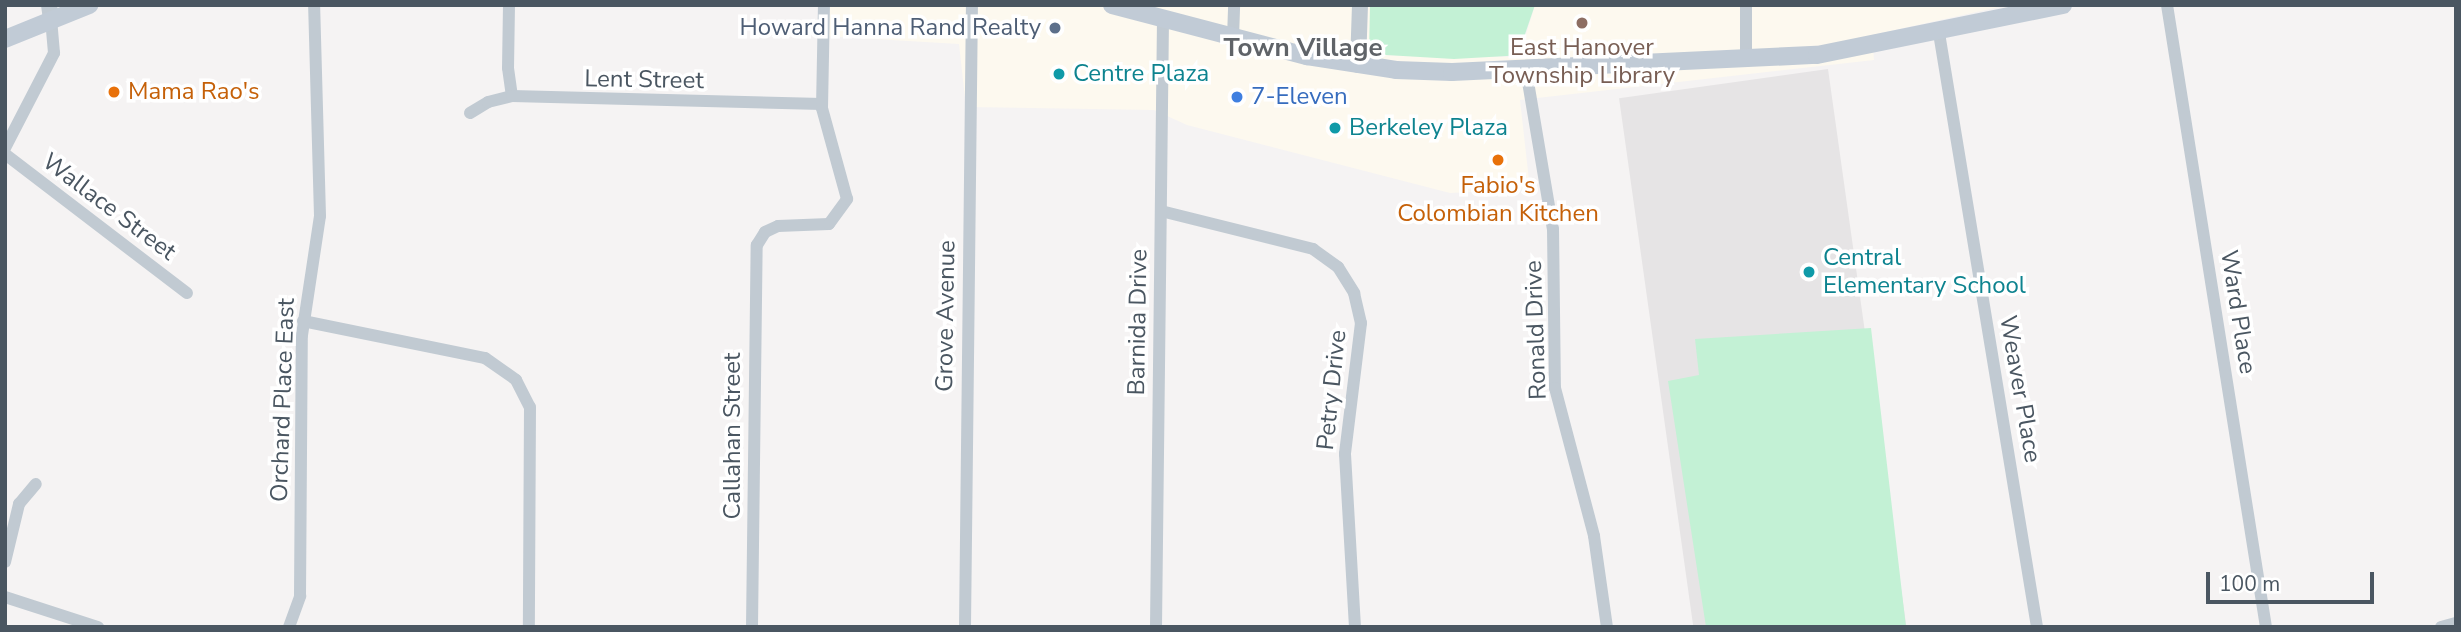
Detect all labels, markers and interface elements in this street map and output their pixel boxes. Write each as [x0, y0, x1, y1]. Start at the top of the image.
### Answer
place label: Howard Hanna Rand Realty [740, 14, 1041, 42]
marker: East Hanover Township Library [1574, 15, 1590, 31]
marker: Howard Hanna Rand Realty [1047, 20, 1063, 36]
district label: Town Village [1223, 32, 1383, 64]
place label: East Hanover Township Library [1489, 34, 1675, 90]
place label: Centre Plaza [1073, 60, 1209, 88]
street label: Lent Street [584, 65, 704, 95]
marker: Centre Plaza [1051, 66, 1067, 82]
place label: Mama Rao's [128, 78, 260, 106]
place label: 7-Eleven [1251, 83, 1348, 111]
marker: Mama Rao's [106, 84, 122, 100]
marker: 7-Eleven [1229, 89, 1245, 105]
place label: Berkeley Plaza [1349, 114, 1508, 142]
marker: Berkeley Plaza [1327, 120, 1343, 136]
street label: Wallace Street [36, 147, 182, 267]
marker: Fabio's Colombian Kitchen [1490, 152, 1506, 168]
place label: Fabio's Colombian Kitchen [1397, 172, 1599, 228]
street label: Grove Avenue [930, 240, 962, 392]
place label: Central Elementary School [1823, 244, 2026, 300]
street label: Barnida Drive [1122, 248, 1154, 396]
street label: Ward Place [2214, 248, 2262, 376]
street label: Ronald Drive [1519, 260, 1553, 400]
marker: Central Elementary School [1801, 264, 1817, 280]
street label: Orchard Place East [265, 298, 301, 502]
street label: Weaver Place [1993, 313, 2047, 465]
street label: Petry Drive [1311, 329, 1353, 451]
street label: Callahan Street [719, 352, 747, 520]
scale bar [2209, 558, 2377, 602]
text: 100 m [2219, 570, 2280, 598]

